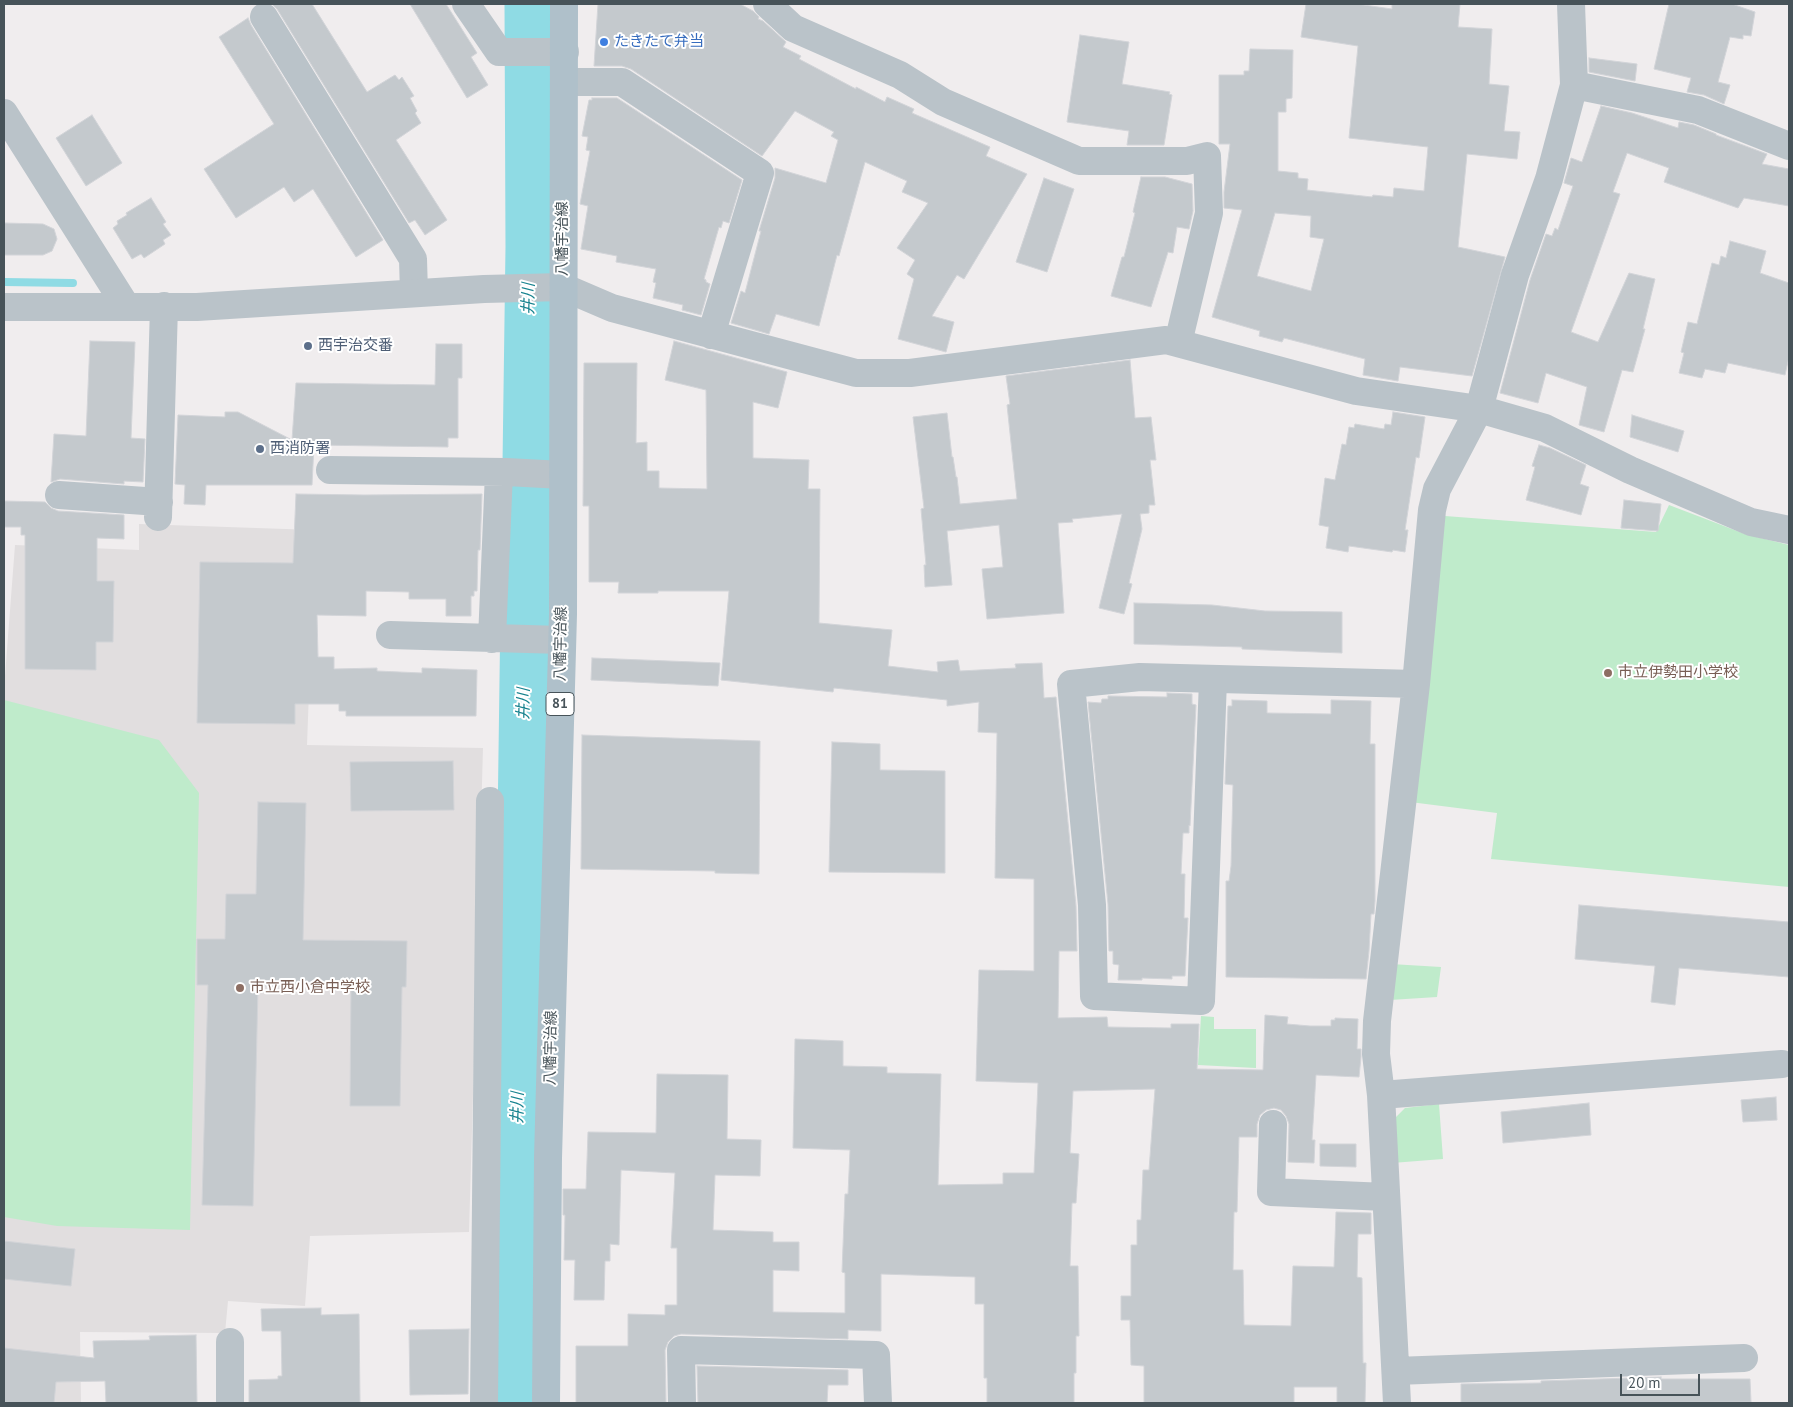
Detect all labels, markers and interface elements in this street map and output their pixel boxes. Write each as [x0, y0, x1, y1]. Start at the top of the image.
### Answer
place label: たきたて弁当 [614, 33, 704, 51]
marker: たきたて弁当 [598, 36, 610, 48]
street label: 八幡宇治線 [554, 202, 572, 276]
water label: 井川 [519, 283, 539, 315]
place label: 西宇治交番 [318, 337, 393, 355]
marker: 西宇治交番 [302, 340, 314, 352]
place label: 西消防署 [270, 440, 330, 458]
marker: 西消防署 [254, 443, 266, 455]
street label: 八幡宇治線 [551, 606, 571, 682]
place label: 市立伊勢田小学校 [1618, 664, 1738, 682]
marker: 市立伊勢田小学校 [1602, 667, 1614, 679]
water label: 井川 [514, 688, 534, 720]
road number: 81 [546, 692, 574, 716]
place label: 市立西小倉中学校 [250, 979, 370, 997]
marker: 市立西小倉中学校 [234, 982, 246, 994]
street label: 八幡宇治線 [541, 1010, 561, 1086]
water label: 井川 [508, 1092, 528, 1124]
scale bar [1623, 1364, 1703, 1396]
text: 20 m [1628, 1373, 1661, 1392]

